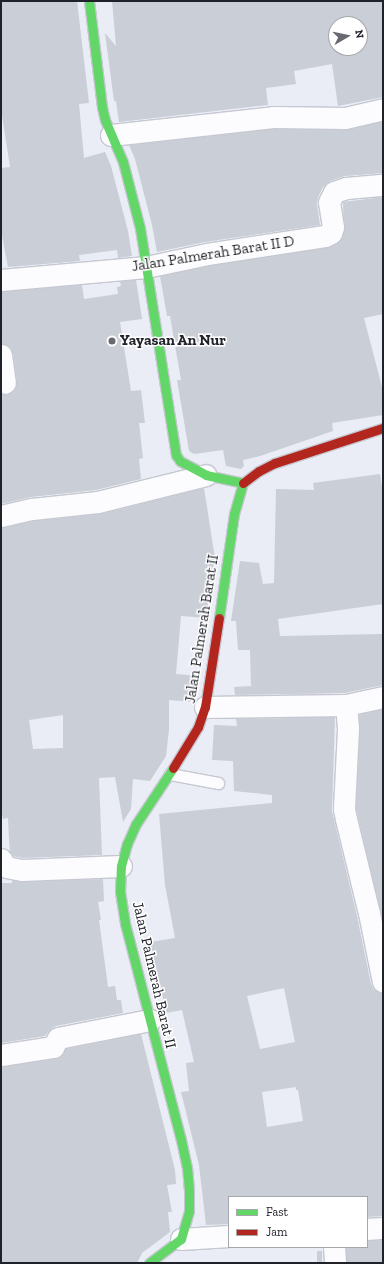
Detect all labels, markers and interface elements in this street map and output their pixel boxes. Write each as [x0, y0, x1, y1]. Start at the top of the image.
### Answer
north arrow [328, 16, 368, 56]
text: N [352, 29, 366, 39]
street label: Jalan Palmerah Barat II D [130, 232, 296, 276]
place label: Yayasan An Nur [120, 332, 226, 350]
marker: Yayasan An Nur [107, 336, 117, 346]
street label: Jalan Palmerah Barat II [181, 553, 223, 705]
street label: Jalan Palmerah Barat II [128, 900, 180, 1050]
legend [228, 1196, 368, 1248]
text: Fast [266, 1205, 288, 1219]
text: Jam [266, 1225, 287, 1239]

